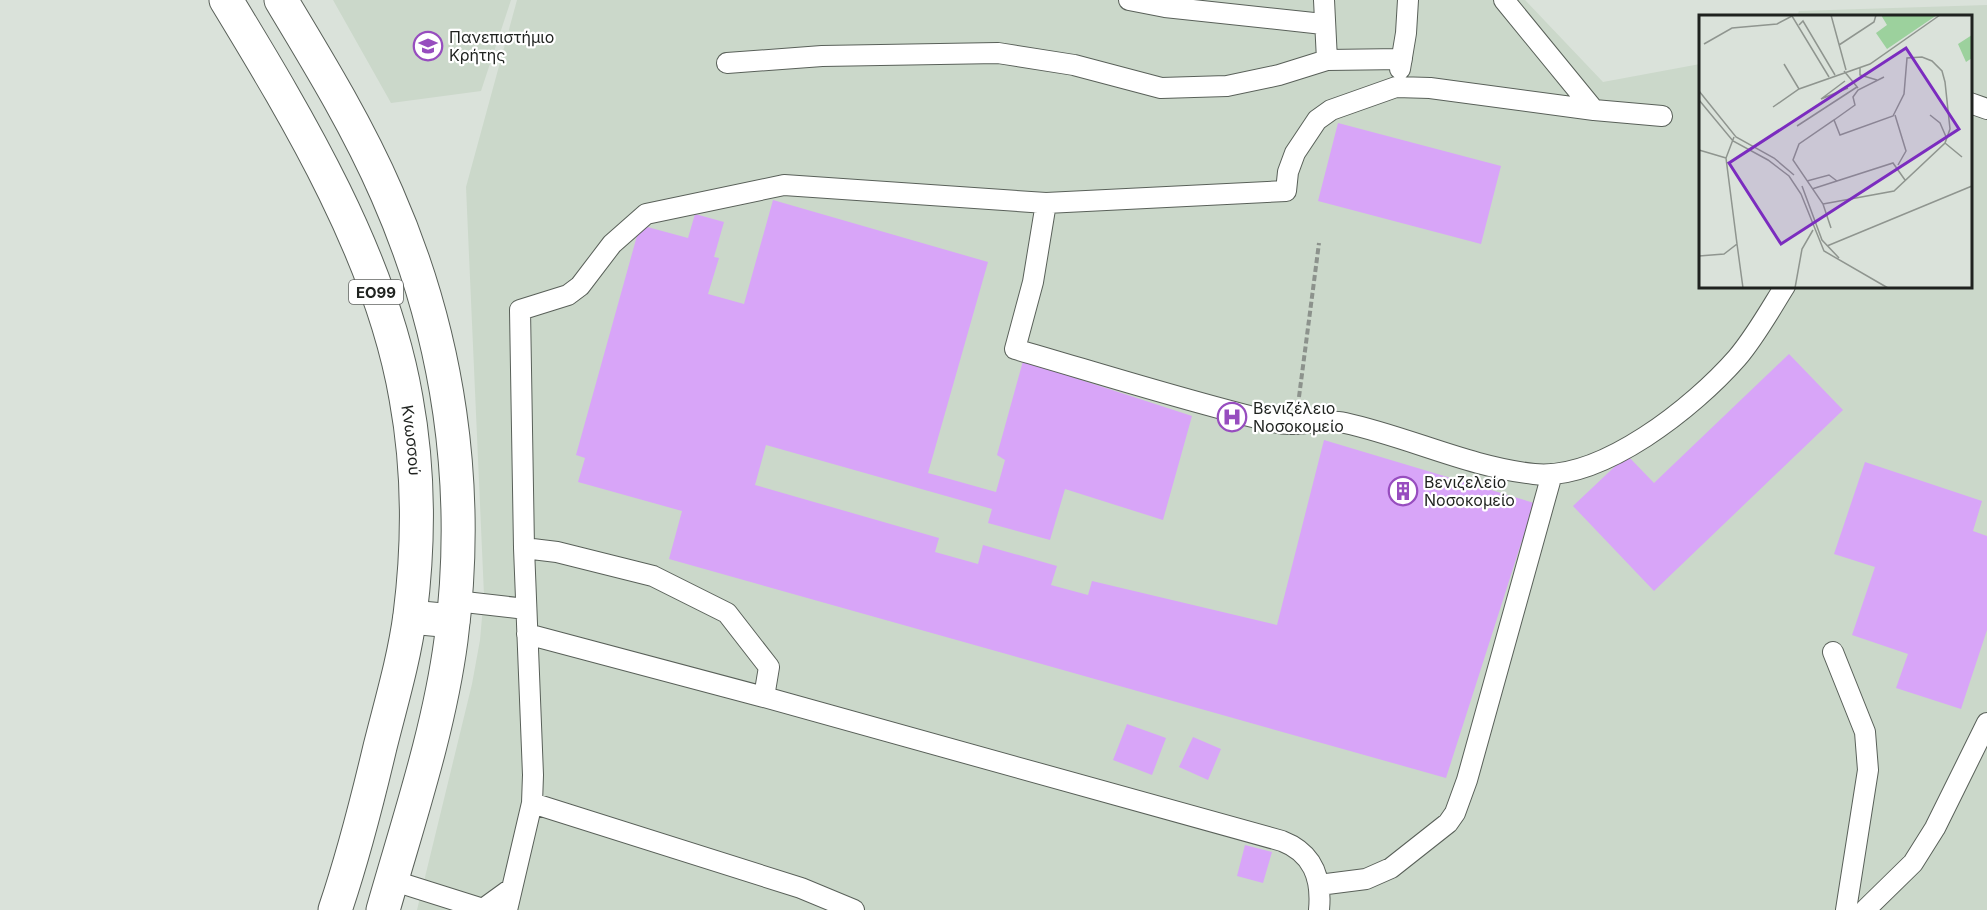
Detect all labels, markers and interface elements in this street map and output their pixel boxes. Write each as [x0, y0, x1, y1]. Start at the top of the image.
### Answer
inset map [1699, 15, 1972, 288]
place label: Πανεπιστήμιο Κρήτης [449, 27, 554, 65]
school or university icon: Πανεπιστήμιο Κρήτης [412, 30, 444, 62]
road number: ΕΟ99 [349, 280, 403, 304]
place label: Βενιζέλειο Νοσοκομείο [1253, 398, 1344, 436]
hospital icon: Βενιζέλειο Νοσοκομείο [1216, 401, 1248, 433]
street label: Κνωσσού [397, 403, 425, 476]
place label: Βενιζελείο Νοσοκομείο [1424, 472, 1515, 510]
building icon: Βενιζελείο Νοσοκομείο [1387, 475, 1419, 507]

